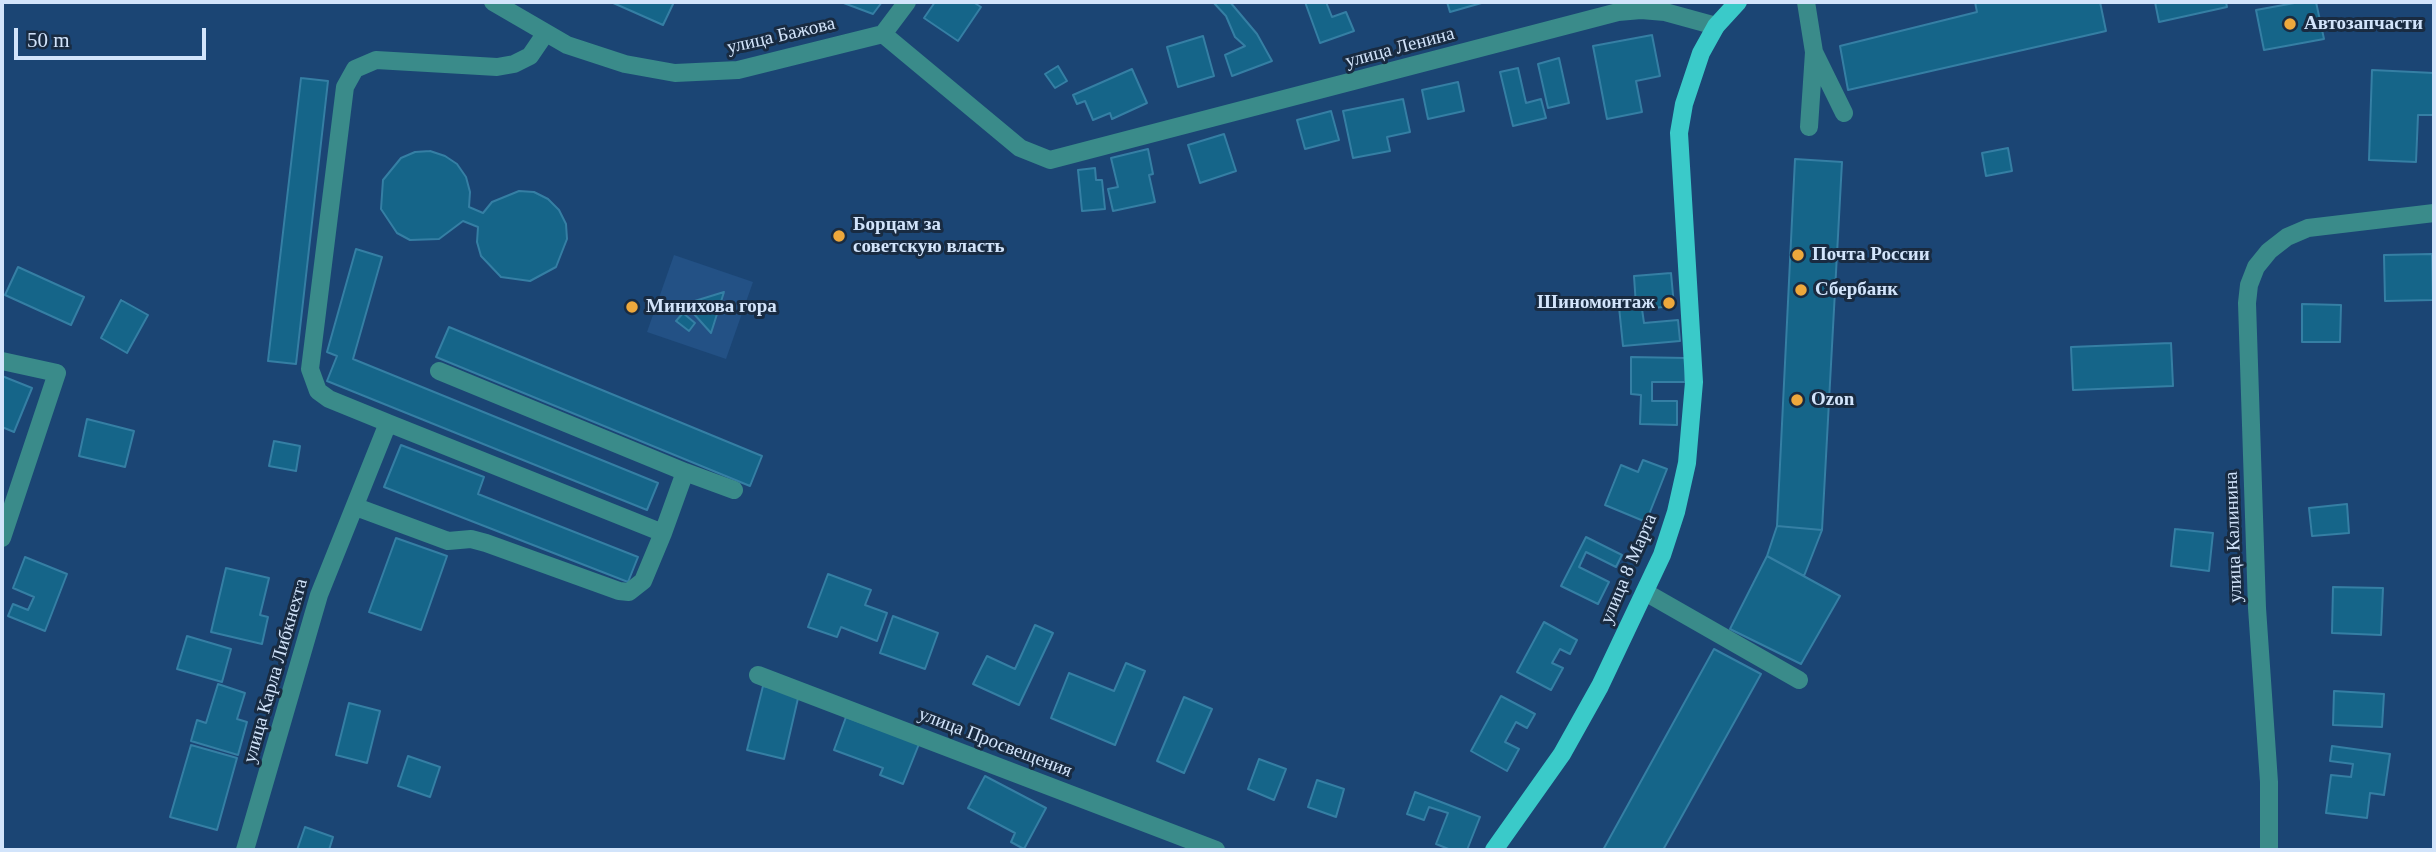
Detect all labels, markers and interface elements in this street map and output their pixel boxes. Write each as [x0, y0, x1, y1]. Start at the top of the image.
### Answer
street label: улица Бажова [725, 12, 837, 60]
place label: Автозапчасти [2304, 13, 2423, 35]
scale bar [18, 14, 210, 58]
marker: Автозапчасти [2282, 16, 2298, 32]
street label: улица Ленина [1343, 23, 1457, 73]
text: 50 m [27, 28, 70, 52]
place label: Борцам за советскую власть [853, 214, 1005, 258]
marker: Борцам за советскую власть [831, 228, 847, 244]
place label: Почта России [1812, 244, 1930, 266]
marker: Почта России [1790, 247, 1806, 263]
place label: Сбербанк [1815, 279, 1898, 301]
marker: Сбербанк [1793, 282, 1809, 298]
place label: Шиномонтаж [1537, 292, 1655, 314]
marker: Шиномонтаж [1661, 295, 1677, 311]
place label: Минихова гора [646, 296, 777, 318]
marker: Минихова гора [624, 299, 640, 315]
place label: Ozon [1811, 389, 1854, 411]
marker: Ozon [1789, 392, 1805, 408]
street label: улица Калинина [2220, 471, 2248, 603]
street label: улица 8 Марта [1596, 510, 1662, 628]
street label: улица Карла Либкнехта [239, 576, 313, 766]
street label: улица Просвещения [915, 703, 1075, 783]

